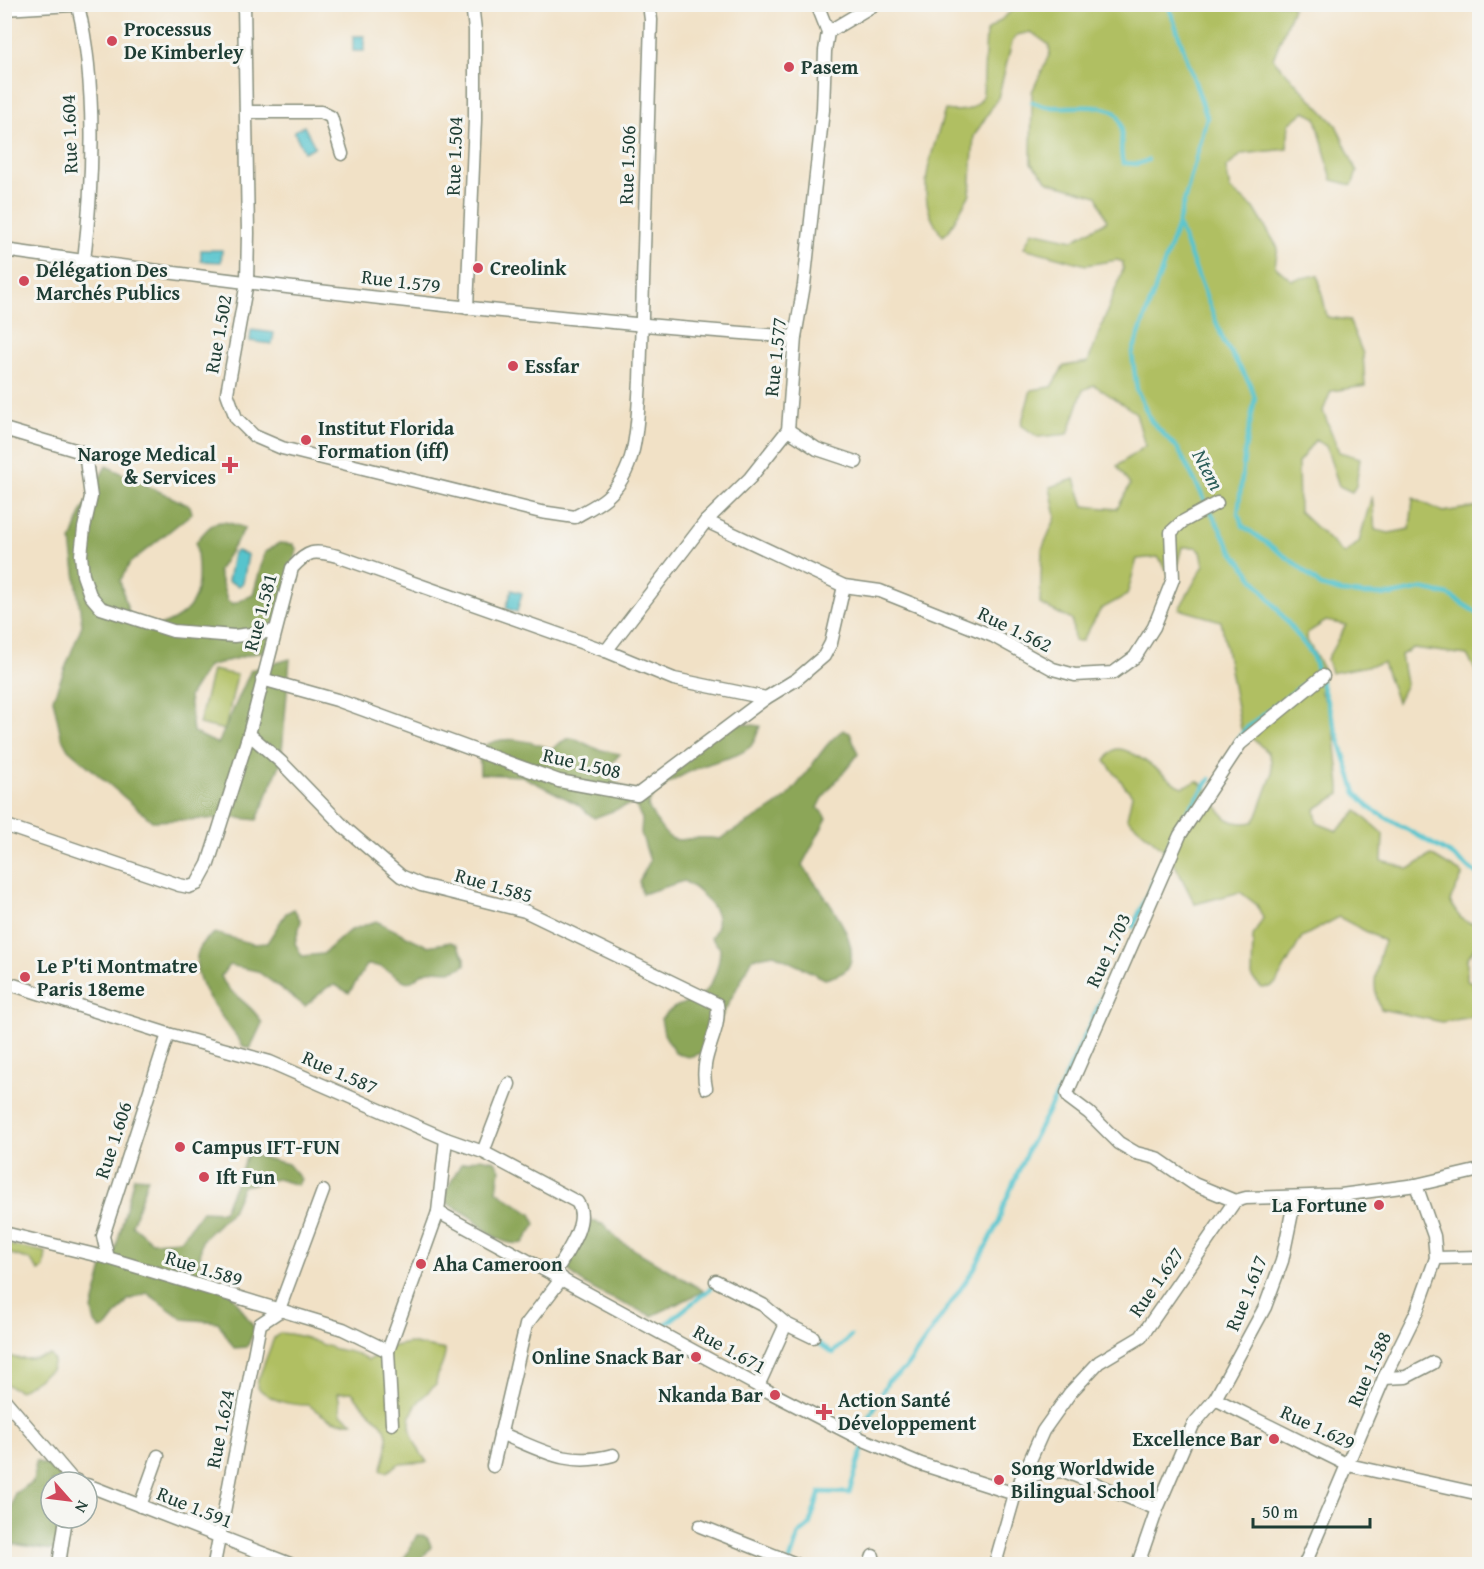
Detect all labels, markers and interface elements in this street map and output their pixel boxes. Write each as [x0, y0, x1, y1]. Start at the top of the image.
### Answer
place label: Processus De Kimberley [124, 14, 244, 66]
marker: Processus De Kimberley [105, 34, 119, 48]
place label: Pasem [801, 52, 858, 81]
marker: Pasem [782, 60, 796, 74]
street label: Rue 1.604 [53, 94, 84, 174]
street label: Rue 1.504 [438, 116, 469, 196]
street label: Rue 1.506 [611, 125, 642, 205]
place label: Creolink [490, 253, 567, 282]
place label: Délégation Des Marchés Publics [36, 255, 180, 307]
street label: Rue 1.579 [360, 261, 442, 300]
marker: Creolink [471, 261, 485, 275]
marker: Délégation Des Marchés Publics [17, 274, 31, 288]
street label: Rue 1.502 [196, 292, 239, 376]
street label: Rue 1.577 [756, 316, 793, 398]
place label: Essfar [525, 351, 579, 380]
marker: Essfar [506, 359, 520, 373]
place label: Institut Florida Formation (iff) [318, 413, 455, 465]
marker: Institut Florida Formation (iff) [299, 433, 313, 447]
place label: Naroge Medical & Services [78, 439, 216, 491]
water label: Ntem [1184, 442, 1232, 496]
marker: Naroge Medical & Services [221, 456, 239, 474]
street label: Rue 1.581 [235, 570, 284, 654]
street label: Rue 1.562 [973, 598, 1057, 659]
street label: Rue 1.508 [540, 739, 624, 786]
street label: Rue 1.585 [452, 860, 536, 909]
street label: Rue 1.703 [1078, 908, 1137, 992]
place label: Le P'ti Montmatre Paris 18eme [37, 951, 198, 1003]
marker: Le P'ti Montmatre Paris 18eme [18, 970, 32, 984]
street label: Rue 1.587 [298, 1042, 382, 1101]
street label: Rue 1.606 [86, 1098, 139, 1182]
place label: Campus IFT-FUN [192, 1132, 340, 1161]
marker: Campus IFT-FUN [173, 1140, 187, 1154]
place label: Ift Fun [216, 1162, 276, 1191]
marker: Ift Fun [197, 1170, 211, 1184]
place label: La Fortune [1272, 1190, 1367, 1219]
marker: La Fortune [1372, 1198, 1386, 1212]
street label: Rue 1.627 [1121, 1241, 1190, 1323]
street label: Rue 1.589 [162, 1242, 246, 1293]
place label: Aha Cameroon [433, 1249, 563, 1278]
street label: Rue 1.617 [1217, 1251, 1274, 1335]
marker: Aha Cameroon [414, 1257, 428, 1271]
street label: Rue 1.671 [688, 1317, 772, 1381]
street label: Rue 1.588 [1339, 1327, 1398, 1411]
place label: Online Snack Bar [532, 1342, 684, 1371]
marker: Online Snack Bar [689, 1350, 703, 1364]
place label: Nkanda Bar [658, 1380, 763, 1409]
place label: Action Santé Développement [838, 1385, 977, 1437]
street label: Rue 1.624 [198, 1387, 241, 1471]
marker: Nkanda Bar [768, 1388, 782, 1402]
street label: Rue 1.629 [1276, 1397, 1360, 1456]
marker: Action Santé Développement [815, 1403, 833, 1421]
place label: Excellence Bar [1132, 1424, 1262, 1453]
marker: Excellence Bar [1267, 1432, 1281, 1446]
place label: Song Worldwide Bilingual School [1011, 1453, 1155, 1505]
north arrow [39, 1470, 99, 1530]
marker: Song Worldwide Bilingual School [992, 1473, 1006, 1487]
street label: Rue 1.591 [153, 1478, 237, 1535]
scale bar [1253, 1491, 1370, 1529]
text: N [69, 1497, 95, 1518]
text: 50 m [1262, 1498, 1298, 1525]

